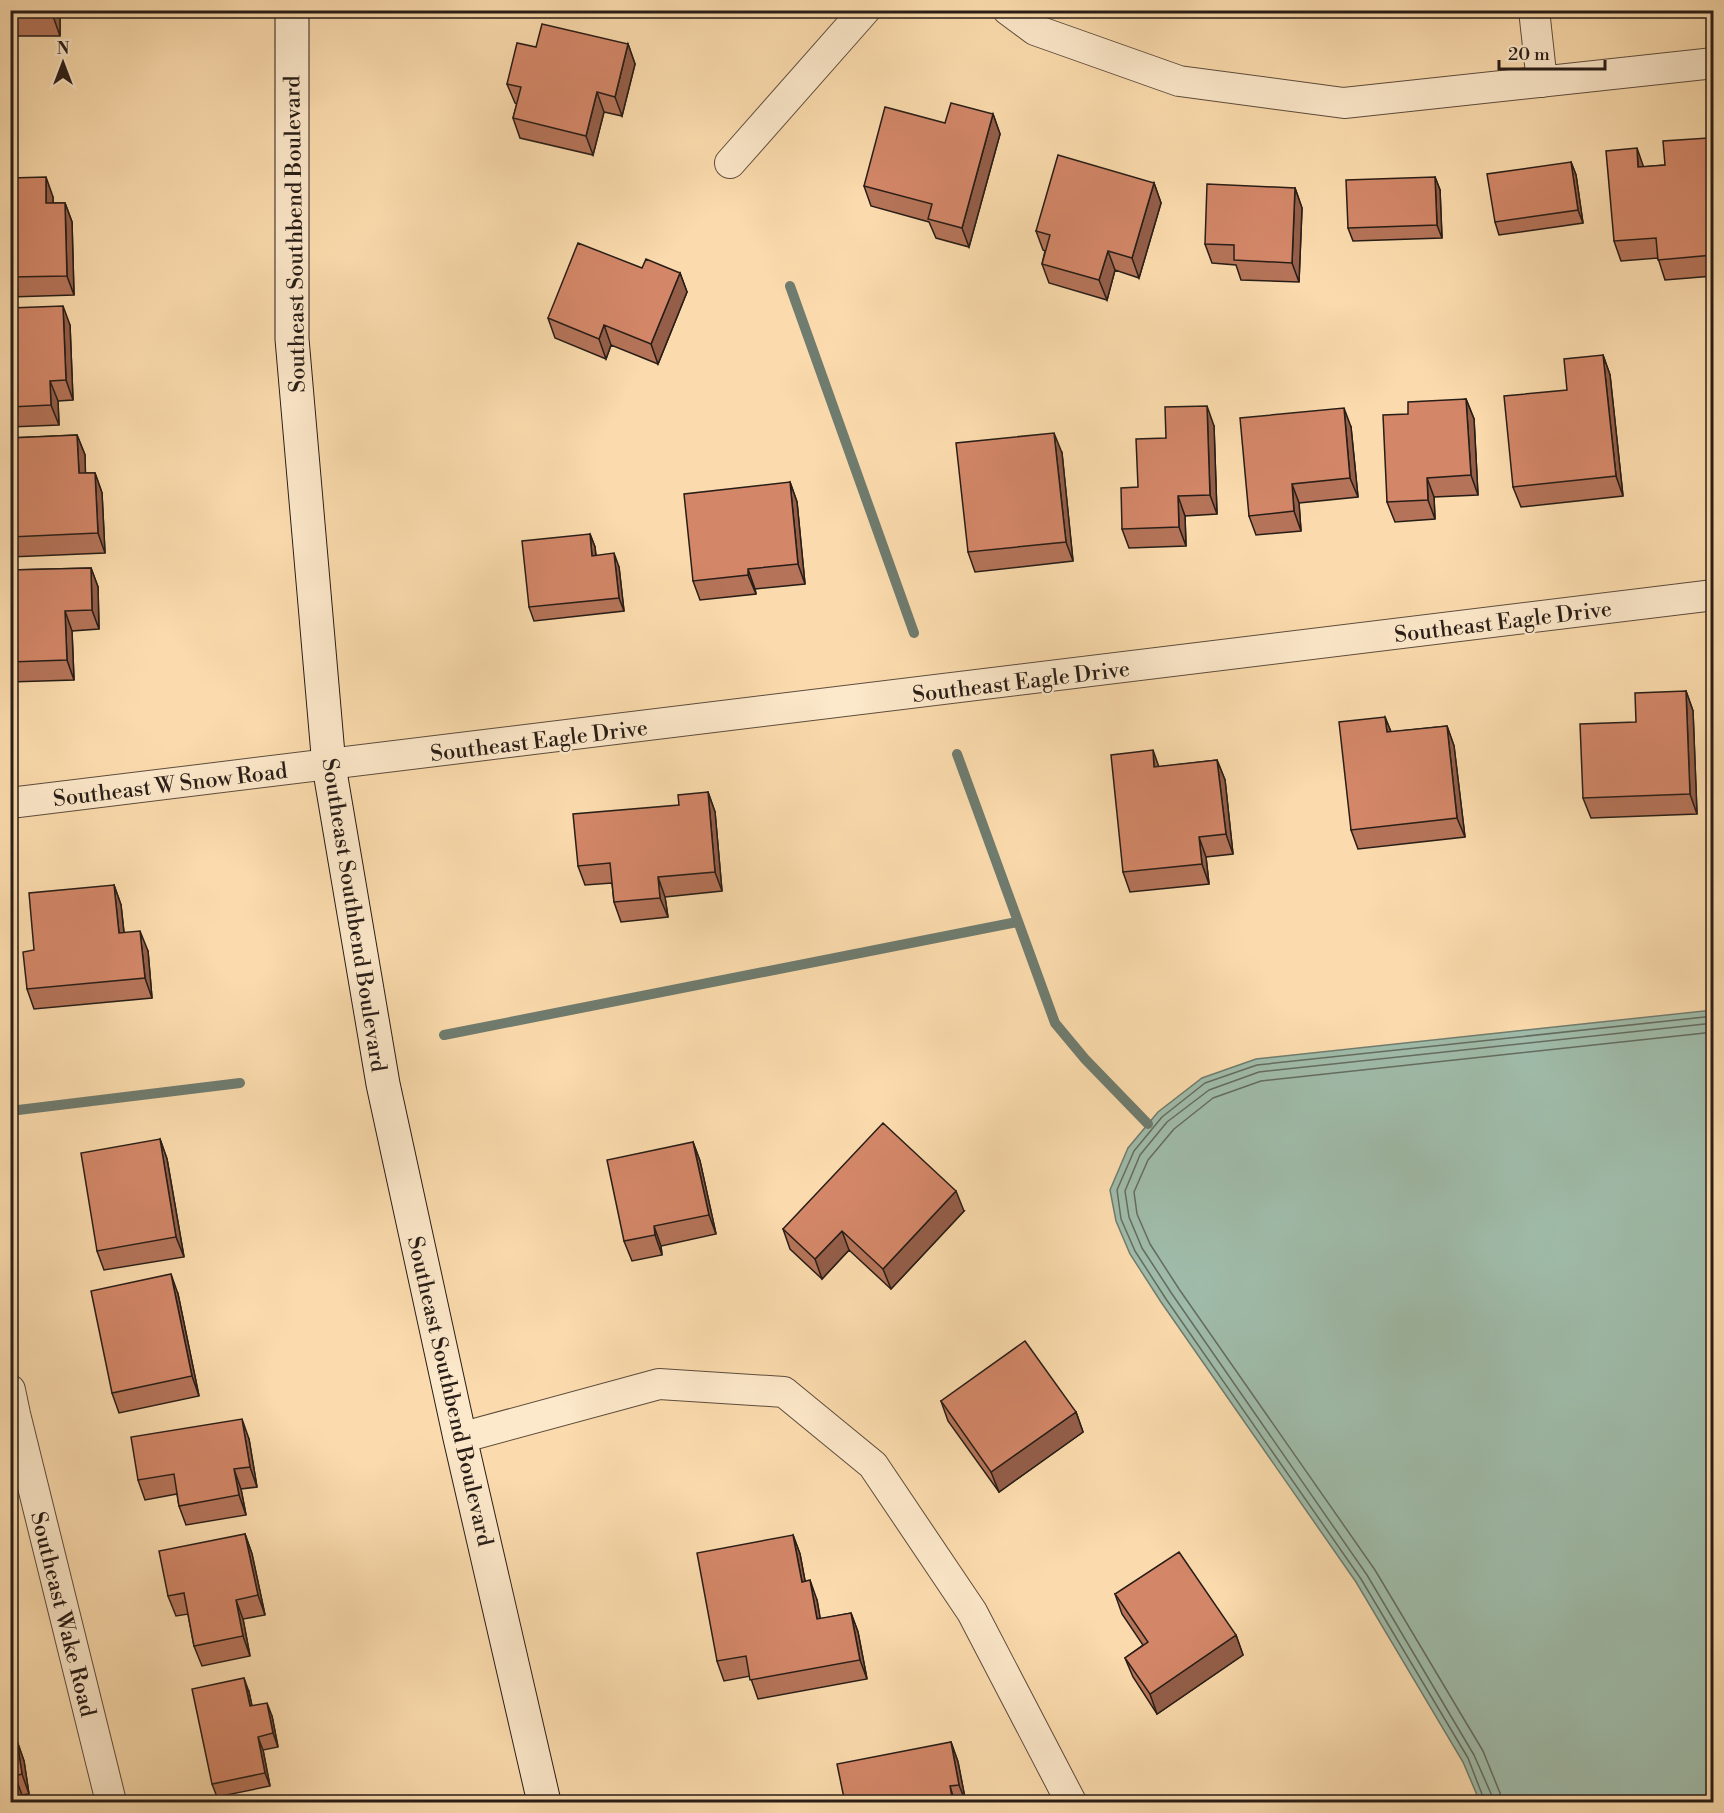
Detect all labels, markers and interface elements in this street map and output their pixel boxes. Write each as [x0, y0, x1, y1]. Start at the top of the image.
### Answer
north arrow [33, 33, 93, 93]
scale bar [1499, 33, 1606, 71]
text: N [57, 39, 70, 59]
text: 20 m [1508, 43, 1550, 66]
street label: Southeast Southbend Boulevard [279, 75, 312, 393]
street label: Southeast Eagle Drive [1393, 596, 1613, 649]
street label: Southeast Eagle Drive [911, 656, 1131, 709]
street label: Southeast Eagle Drive [429, 715, 649, 768]
street label: Southeast Southbend Boulevard [315, 756, 392, 1075]
street label: Southeast W Snow Road [51, 758, 289, 813]
street label: Southeast Southbend Boulevard [401, 1234, 498, 1549]
street label: Southeast Wake Road [24, 1509, 101, 1720]

